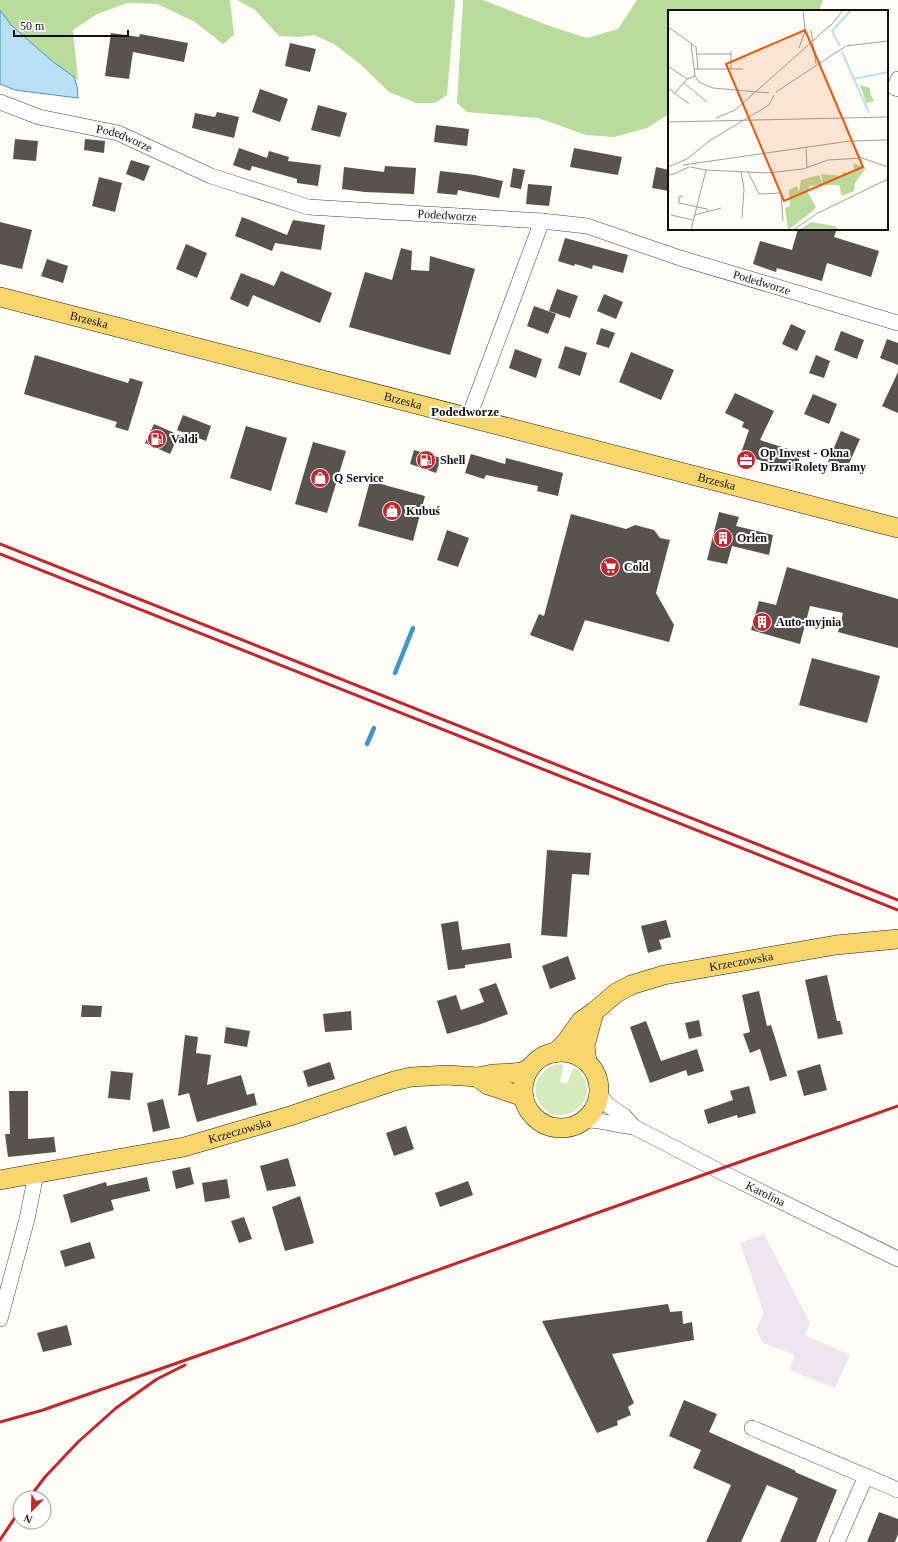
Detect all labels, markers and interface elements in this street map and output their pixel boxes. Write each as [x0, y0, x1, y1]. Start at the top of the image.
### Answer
inset map [668, 10, 888, 230]
scale bar [14, 12, 128, 38]
text: 50 m [20, 19, 45, 33]
street label: Podedworze [95, 122, 155, 155]
street label: Podedworze [417, 207, 477, 224]
street label: Podedworze [731, 267, 792, 298]
street label: Brzeska [69, 308, 110, 332]
street label: Brzeska [382, 389, 424, 412]
district label: Podedworze [431, 404, 499, 419]
fuel station icon: Valdi [146, 428, 168, 450]
place label: Valdi [171, 432, 199, 446]
place label: Op Invest - Okna Drzwi Rolety Bramy [760, 446, 866, 474]
fuel station icon: Shell [415, 449, 437, 471]
office icon: Op Invest - Okna Drzwi Rolety Bramy [735, 449, 757, 471]
place label: Shell [440, 453, 466, 467]
shop icon: Q Service [309, 467, 331, 489]
street label: Brzeska [696, 470, 738, 493]
place label: Q Service [334, 471, 384, 485]
shop icon: Kubuś [381, 500, 403, 522]
place label: Kubuś [406, 504, 440, 518]
building icon: Orlen [712, 527, 734, 549]
place label: Orlen [737, 531, 767, 545]
supermarket icon: Cold [599, 556, 621, 578]
place label: Cold [624, 560, 649, 574]
building icon: Auto-myjnia [751, 611, 773, 633]
place label: Auto-myjnia [776, 615, 841, 629]
street label: Krzeczowska [708, 949, 775, 974]
street label: Krzeczowska [207, 1115, 273, 1146]
street label: Karolina [744, 1178, 788, 1210]
north arrow [12, 1490, 52, 1530]
text: N [22, 1512, 34, 1526]

